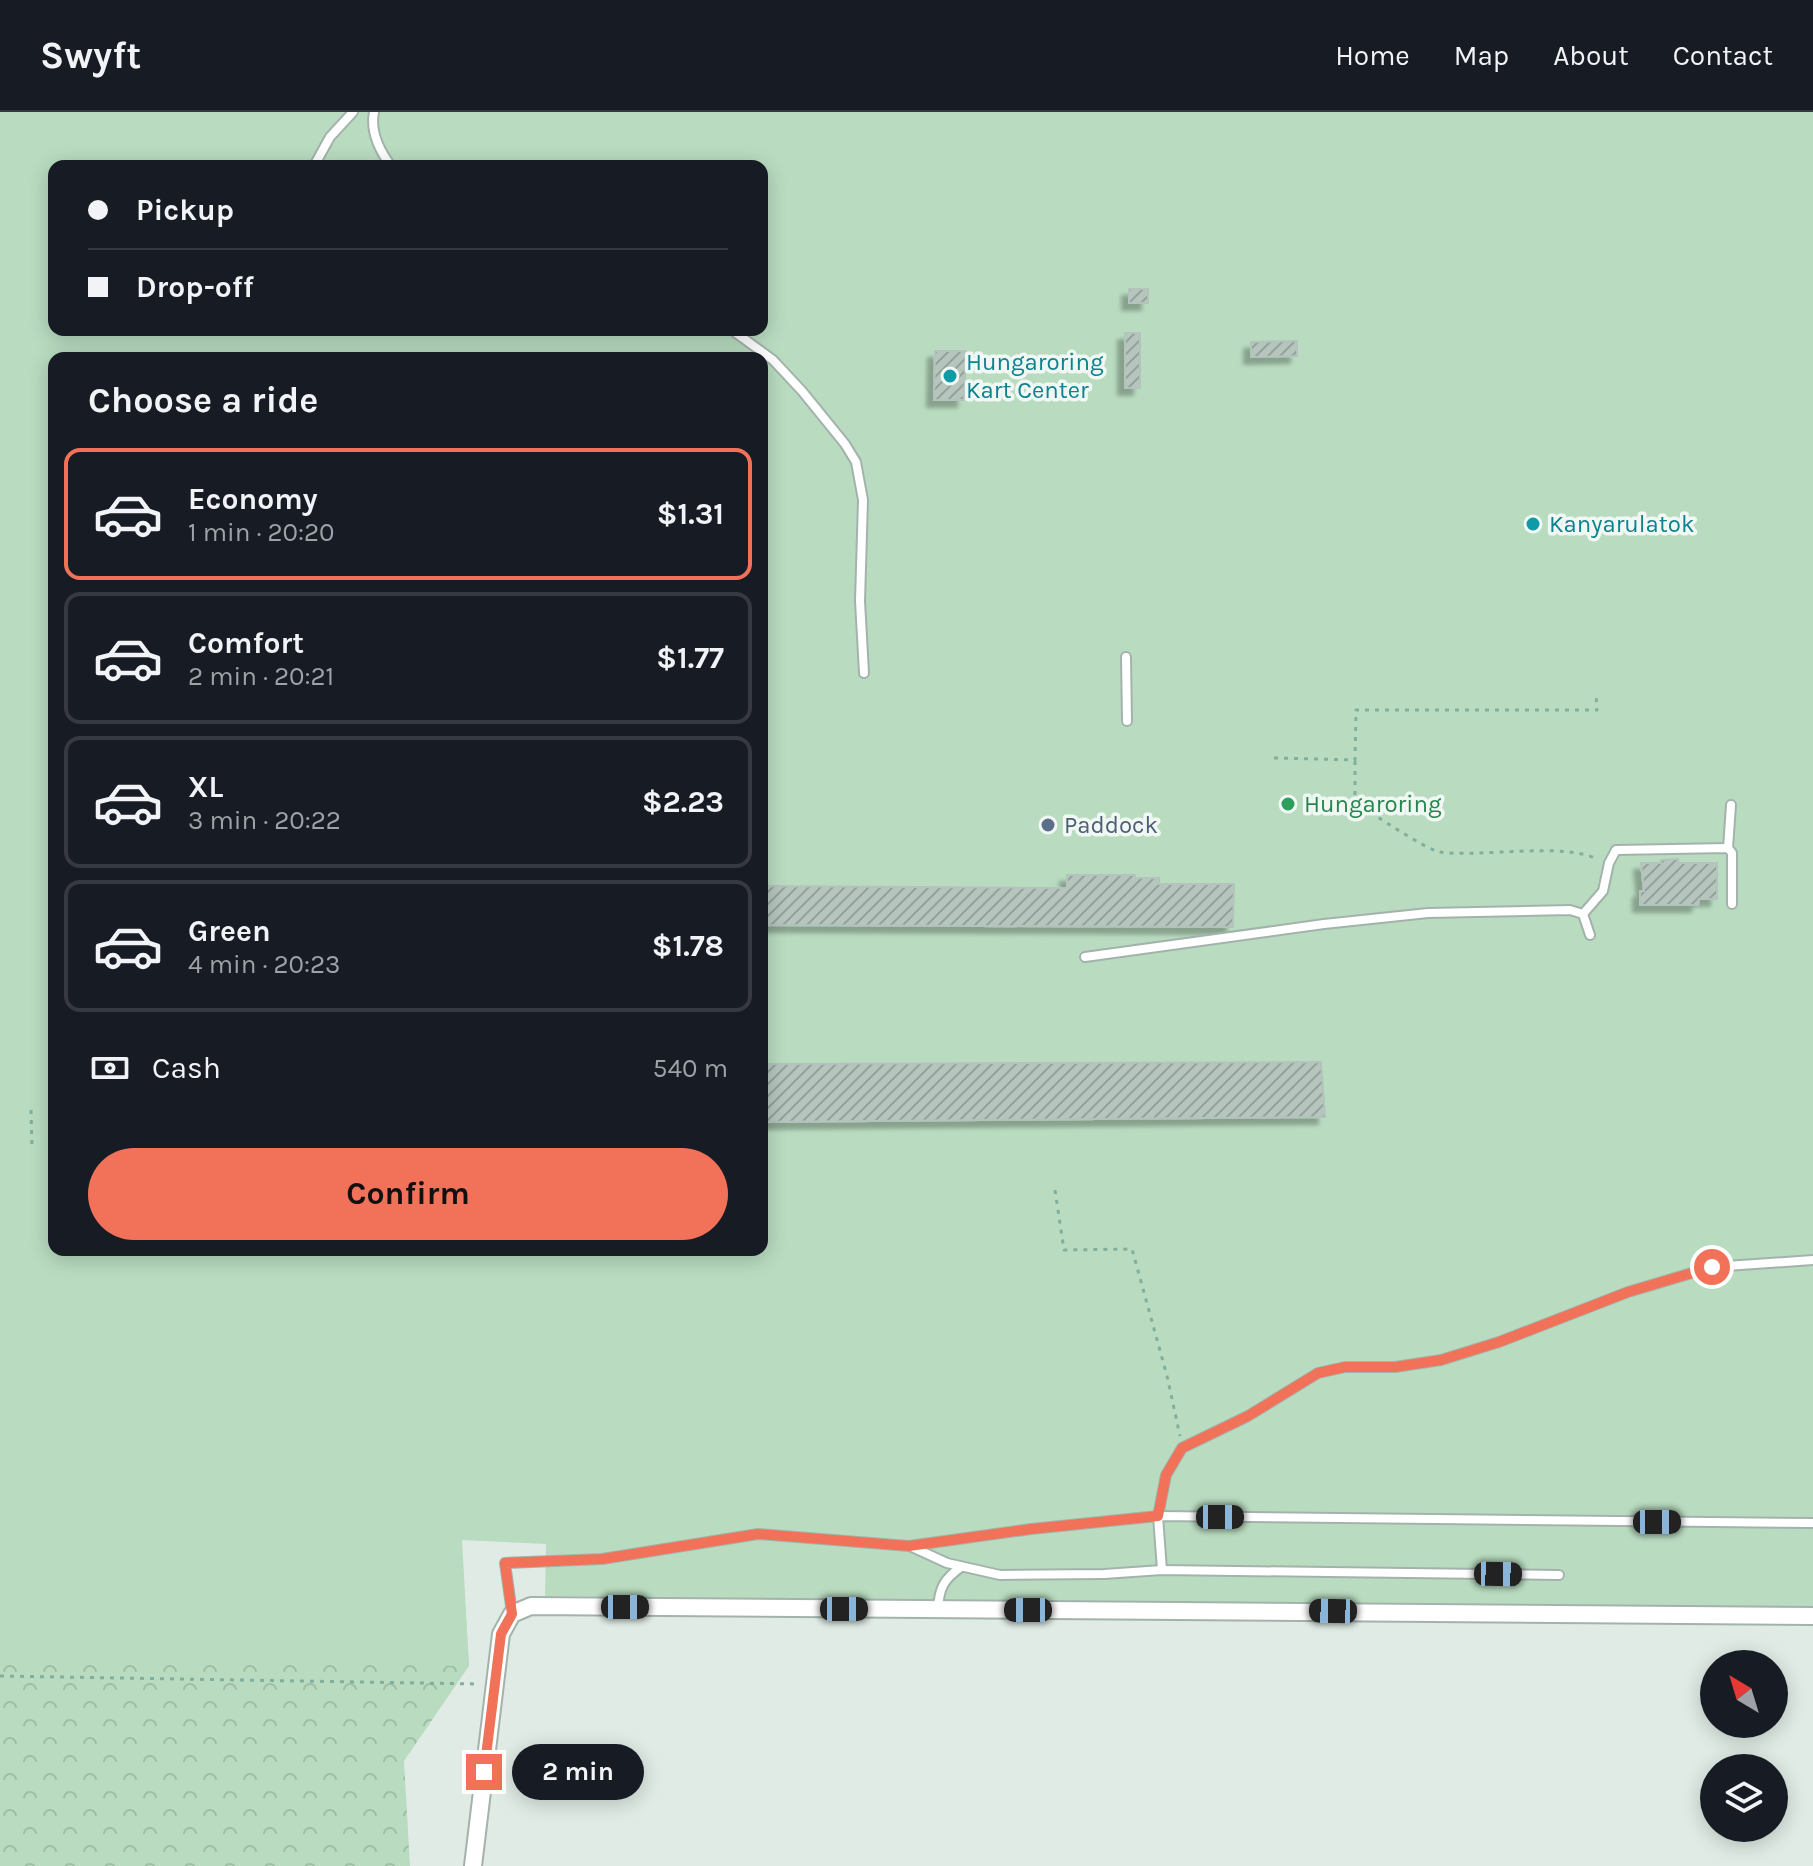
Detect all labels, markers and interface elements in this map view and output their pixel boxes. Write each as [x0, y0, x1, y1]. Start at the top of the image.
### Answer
text: Swyft [40, 33, 141, 78]
text: Home [1335, 39, 1410, 72]
text: Map [1454, 39, 1509, 72]
text: About [1553, 39, 1629, 72]
text: Contact [1673, 39, 1773, 72]
text: Pickup [136, 192, 234, 228]
text: Drop-off [136, 269, 254, 305]
place label: Hungaroring Kart Center [966, 348, 1104, 404]
marker: Hungaroring Kart Center [941, 367, 959, 385]
text: Choose a ride [88, 379, 318, 421]
icon: car [92, 478, 164, 550]
text: Economy [188, 481, 318, 517]
text: $1.31 [657, 496, 724, 532]
place label: Kanyarulatok [1549, 510, 1694, 538]
marker: Kanyarulatok [1524, 515, 1542, 533]
text: 1 min · 20:20 [188, 517, 335, 548]
icon: car [92, 622, 164, 694]
text: Comfort [188, 625, 304, 661]
text: $1.77 [656, 640, 724, 676]
text: 2 min · 20:21 [188, 661, 334, 692]
icon: car [92, 766, 164, 838]
text: XL [188, 769, 223, 805]
text: $2.23 [642, 784, 724, 820]
place label: Hungaroring [1304, 790, 1442, 818]
marker: Hungaroring [1279, 795, 1297, 813]
text: 3 min · 20:22 [188, 805, 341, 836]
place label: Paddock [1064, 811, 1158, 839]
marker: Paddock [1039, 816, 1057, 834]
icon: car [92, 910, 164, 982]
text: Green [188, 913, 271, 949]
text: $1.78 [652, 928, 724, 964]
text: 4 min · 20:23 [188, 949, 340, 980]
icon: cash [88, 1046, 132, 1090]
text: Cash [152, 1050, 221, 1086]
text: 540 m [653, 1053, 728, 1084]
button: Confirm [88, 1148, 728, 1240]
route start [1694, 1249, 1730, 1285]
car [1196, 1505, 1244, 1529]
car [1633, 1510, 1681, 1534]
car [1474, 1562, 1522, 1586]
car [601, 1595, 649, 1619]
car [820, 1597, 868, 1621]
car [1004, 1598, 1052, 1622]
car [1309, 1599, 1357, 1623]
north arrow [1700, 1650, 1788, 1738]
map controls [1700, 1650, 1788, 1842]
callout: 2 min [512, 1744, 644, 1800]
route end [466, 1754, 502, 1790]
button: layers [1700, 1754, 1788, 1842]
text: 2 min [542, 1756, 614, 1787]

